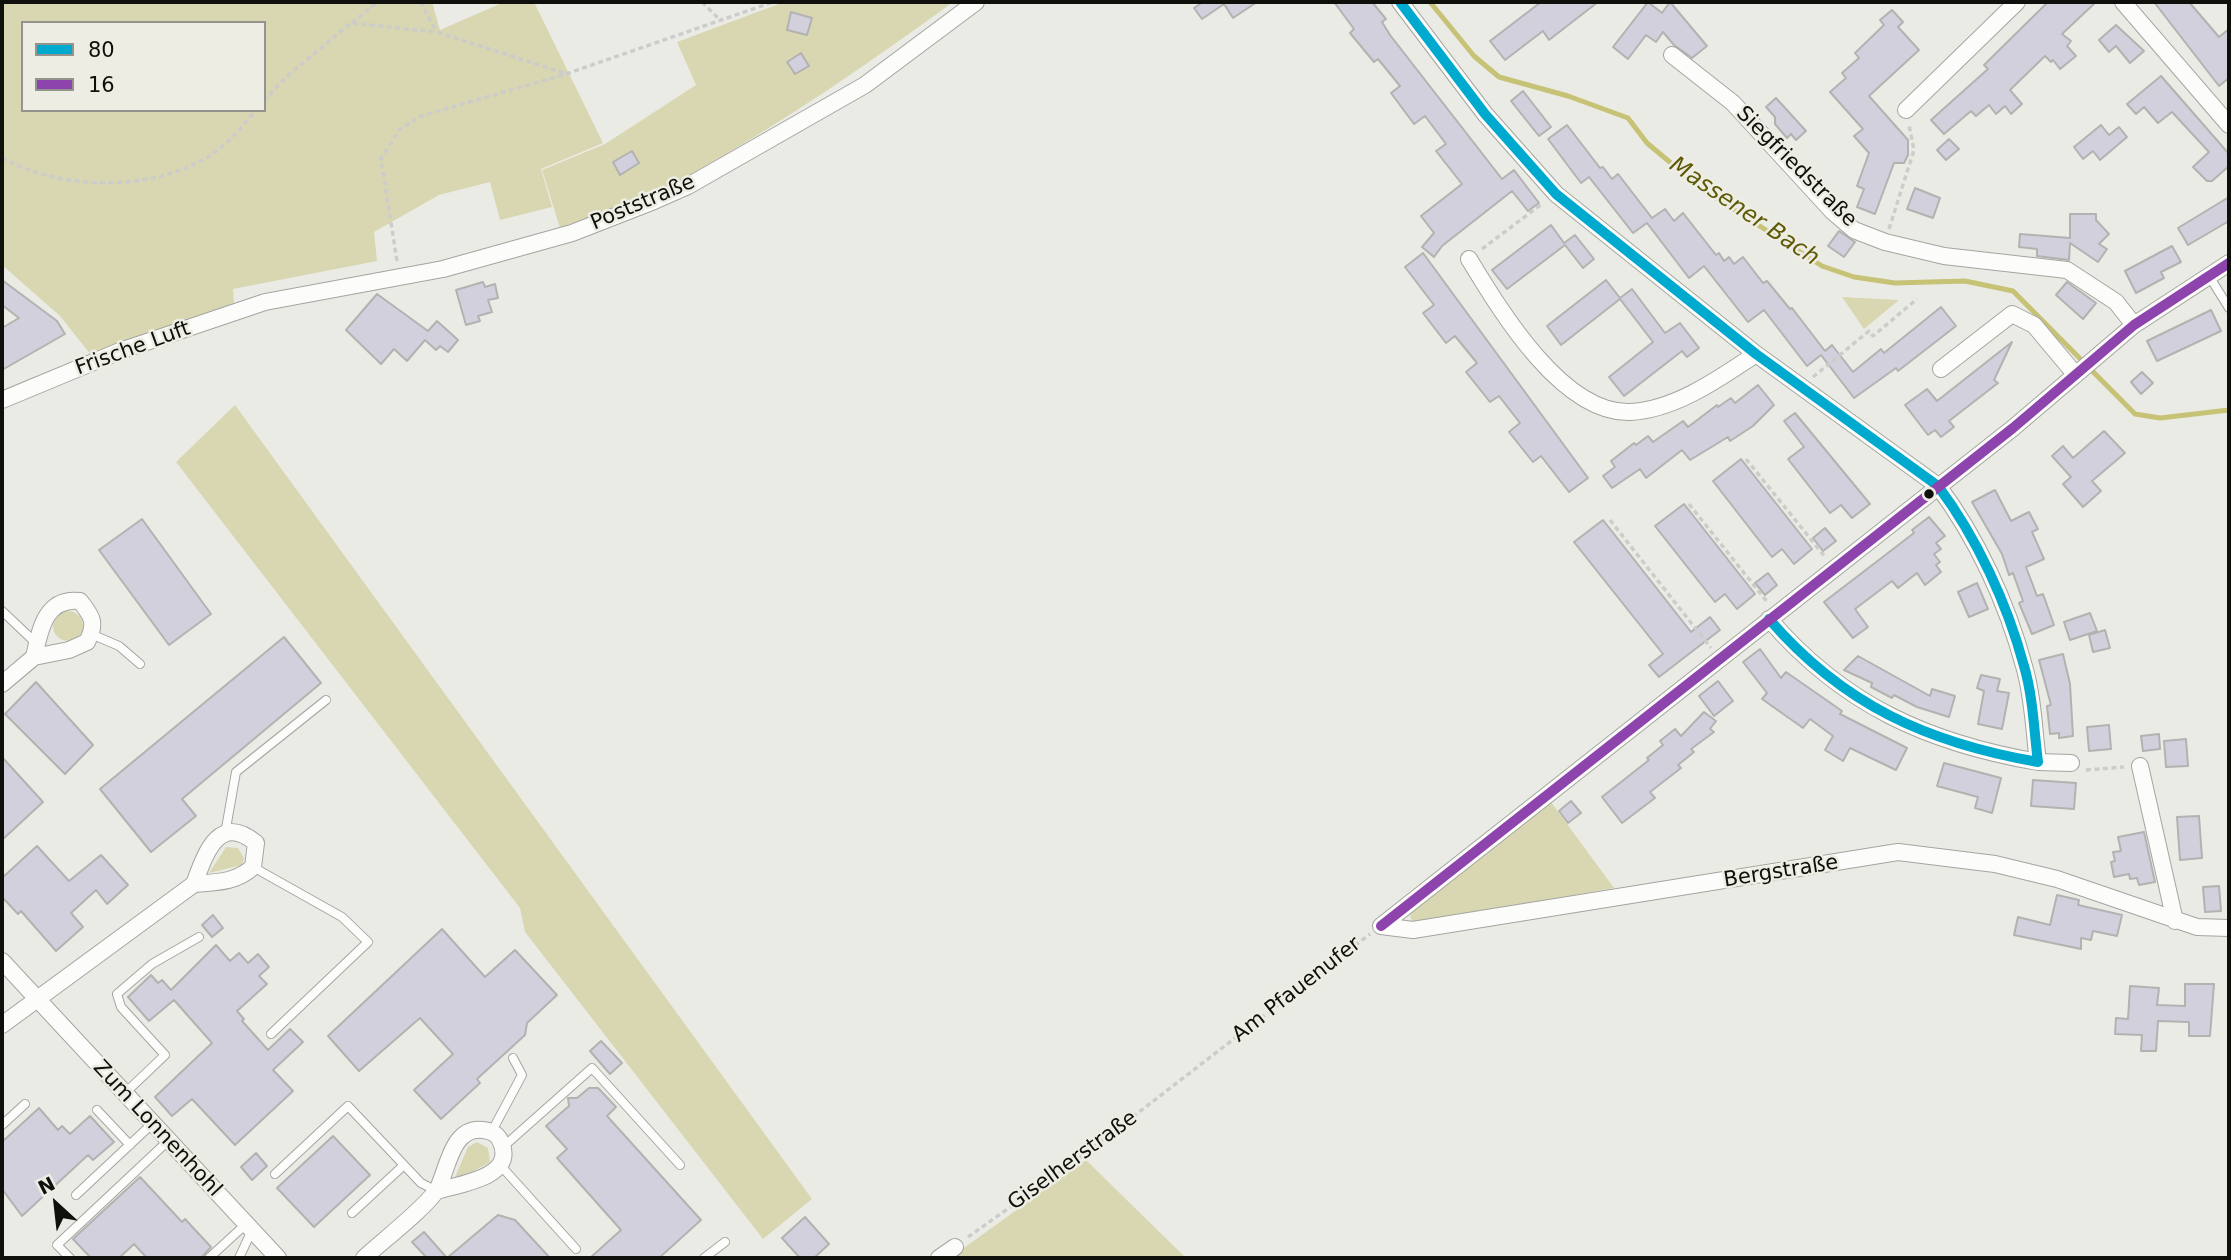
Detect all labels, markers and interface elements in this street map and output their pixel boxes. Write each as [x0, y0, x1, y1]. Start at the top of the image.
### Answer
legend [21, 21, 266, 112]
text: 80 [88, 38, 115, 62]
text: 16 [88, 73, 115, 97]
street label: Siegfriedstraße [1730, 101, 1862, 233]
water label: Massener Bach [1664, 152, 1824, 272]
street label: Poststraße [587, 170, 699, 236]
street label: Frische Luft [72, 317, 194, 381]
unlabelled marker [1922, 487, 1936, 501]
street label: Bergstraße [1722, 851, 1840, 893]
street label: Am Pfauenufer [1228, 932, 1366, 1048]
street label: Zum Lonnenhohl [87, 1056, 227, 1202]
street label: Giselherstraße [1004, 1106, 1142, 1216]
north arrow [21, 1169, 91, 1239]
text: N [34, 1172, 59, 1199]

